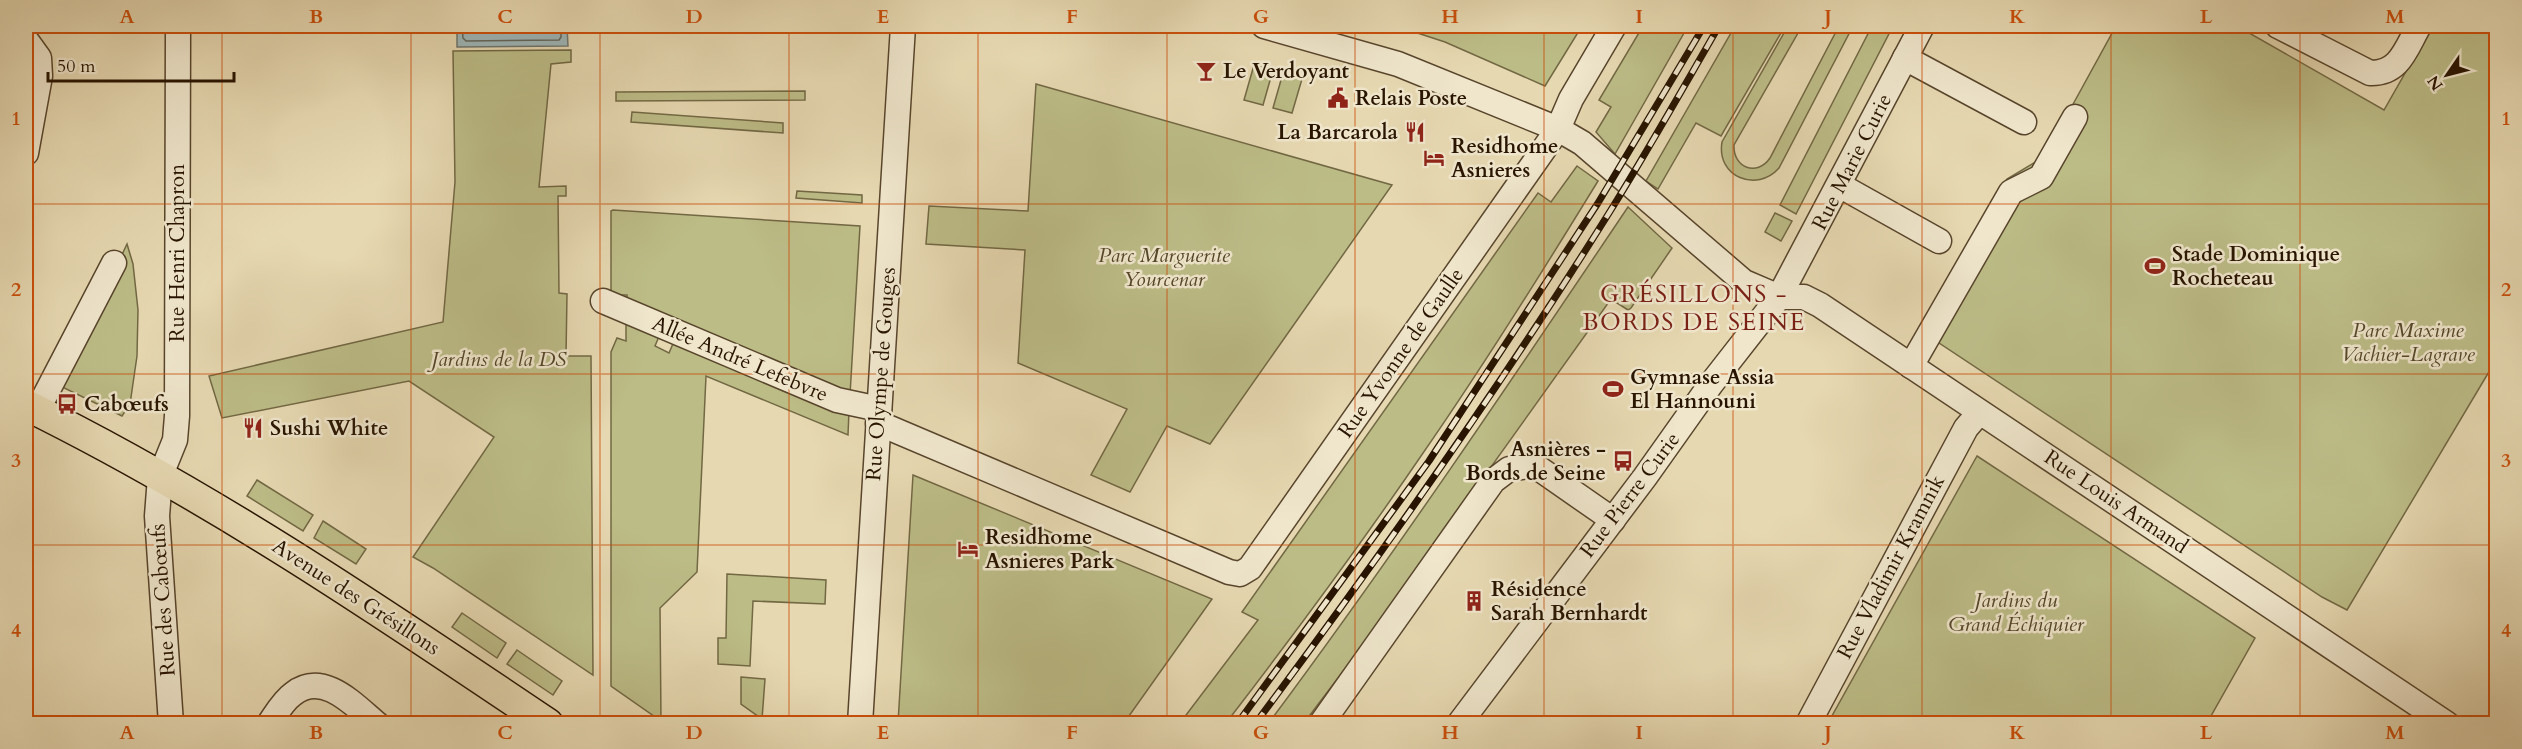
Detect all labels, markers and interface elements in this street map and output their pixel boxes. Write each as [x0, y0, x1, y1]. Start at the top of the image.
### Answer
text: A [119, 3, 135, 30]
text: B [309, 3, 323, 30]
text: C [497, 3, 513, 30]
text: D [685, 3, 703, 30]
text: E [877, 3, 889, 30]
text: F [1066, 3, 1078, 30]
text: G [1253, 3, 1269, 30]
text: H [1441, 3, 1459, 30]
text: I [1635, 3, 1643, 30]
text: J [1821, 3, 1832, 30]
text: K [2009, 3, 2026, 30]
text: L [2200, 3, 2213, 30]
text: M [2385, 3, 2405, 30]
scale bar [48, 45, 234, 83]
north arrow [2417, 45, 2477, 105]
text: 50 m [57, 54, 96, 79]
place label: Le Verdoyant [1223, 57, 1350, 86]
bar icon: Le Verdoyant [1194, 59, 1218, 83]
text: N [2422, 71, 2449, 95]
place label: Relais Poste [1355, 84, 1467, 113]
public building icon: Relais Poste [1326, 86, 1350, 110]
street label: Rue Marie Curie [1805, 89, 1899, 235]
text: 1 [11, 105, 21, 132]
text: 1 [2501, 105, 2511, 132]
place label: La Barcarola [1277, 118, 1399, 147]
restaurant icon: La Barcarola [1403, 120, 1427, 144]
place label: Residhome Asnieres [1451, 132, 1558, 185]
hotel icon: Residhome Asnieres [1422, 146, 1446, 170]
street label: Rue Henri Chapron [163, 164, 192, 342]
place label: Stade Dominique Rocheteau [2172, 240, 2340, 293]
park label: Parc Marguerite Yourcenar [1098, 241, 1231, 294]
sports icon: Stade Dominique Rocheteau [2143, 254, 2167, 278]
street label: Rue Yvonne de Gaulle [1331, 262, 1471, 444]
street label: Rue Olympe de Gouges [859, 266, 903, 482]
text: 2 [11, 276, 21, 303]
text: 2 [2501, 276, 2511, 303]
district label: GRÉSILLONS - BORDS DE SEINE [1582, 278, 1806, 339]
street label: Allée André Lefebvre [648, 309, 832, 409]
park label: Parc Maxime Vachier-Lagrave [2341, 316, 2476, 369]
park label: Jardins de la DS [426, 345, 567, 374]
place label: Gymnase Assia El Hannouni [1630, 363, 1775, 416]
sports icon: Gymnase Assia El Hannouni [1601, 377, 1625, 401]
place label: Cabœufs [84, 390, 169, 419]
bus stop icon: Cabœufs [55, 392, 79, 416]
place label: Sushi White [270, 414, 388, 443]
restaurant icon: Sushi White [241, 416, 265, 440]
street label: Rue Pierre Curie [1573, 426, 1687, 564]
place label: Asnières - Bords de Seine [1465, 435, 1606, 488]
street label: Rue Louis Armand [2038, 443, 2194, 561]
text: 3 [11, 447, 21, 474]
text: 3 [2501, 447, 2511, 474]
bus stop icon: Asnières - Bords de Seine [1611, 449, 1635, 473]
street label: Rue Vladimir Kramnik [1830, 469, 1952, 664]
street label: Rue des Cabœufs [143, 523, 183, 677]
place label: Residhome Asnieres Park [985, 523, 1114, 576]
street label: Avenue des Grésillons [266, 532, 446, 662]
hotel icon: Residhome Asnieres Park [956, 537, 980, 561]
place label: Résidence Sarah Bernhardt [1491, 575, 1648, 628]
park label: Jardins du Grand Échiquier [1948, 586, 2085, 639]
building icon: Résidence Sarah Bernhardt [1462, 589, 1486, 613]
text: 4 [11, 617, 21, 644]
text: 4 [2501, 617, 2511, 644]
text: A [119, 719, 135, 746]
text: B [309, 719, 323, 746]
text: C [497, 719, 513, 746]
text: D [685, 719, 703, 746]
text: E [877, 719, 889, 746]
text: F [1066, 719, 1078, 746]
text: G [1253, 719, 1269, 746]
text: H [1441, 719, 1459, 746]
text: I [1635, 719, 1643, 746]
text: J [1821, 719, 1832, 746]
text: K [2009, 719, 2026, 746]
text: L [2200, 719, 2213, 746]
text: M [2385, 719, 2405, 746]

